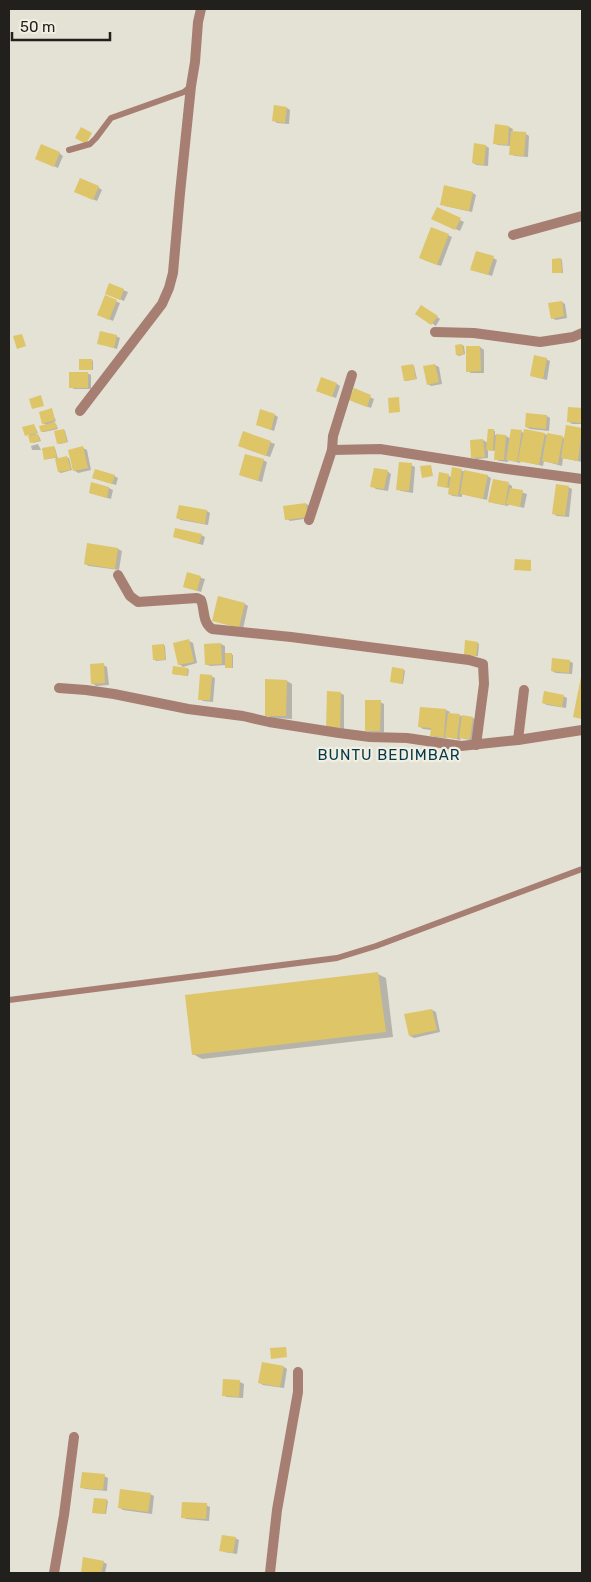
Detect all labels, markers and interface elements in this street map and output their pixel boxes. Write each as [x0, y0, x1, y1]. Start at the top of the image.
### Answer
scale bar [12, 10, 110, 42]
text: 50 m [20, 18, 55, 36]
district label: BUNTU BEDIMBAR [317, 746, 461, 764]

